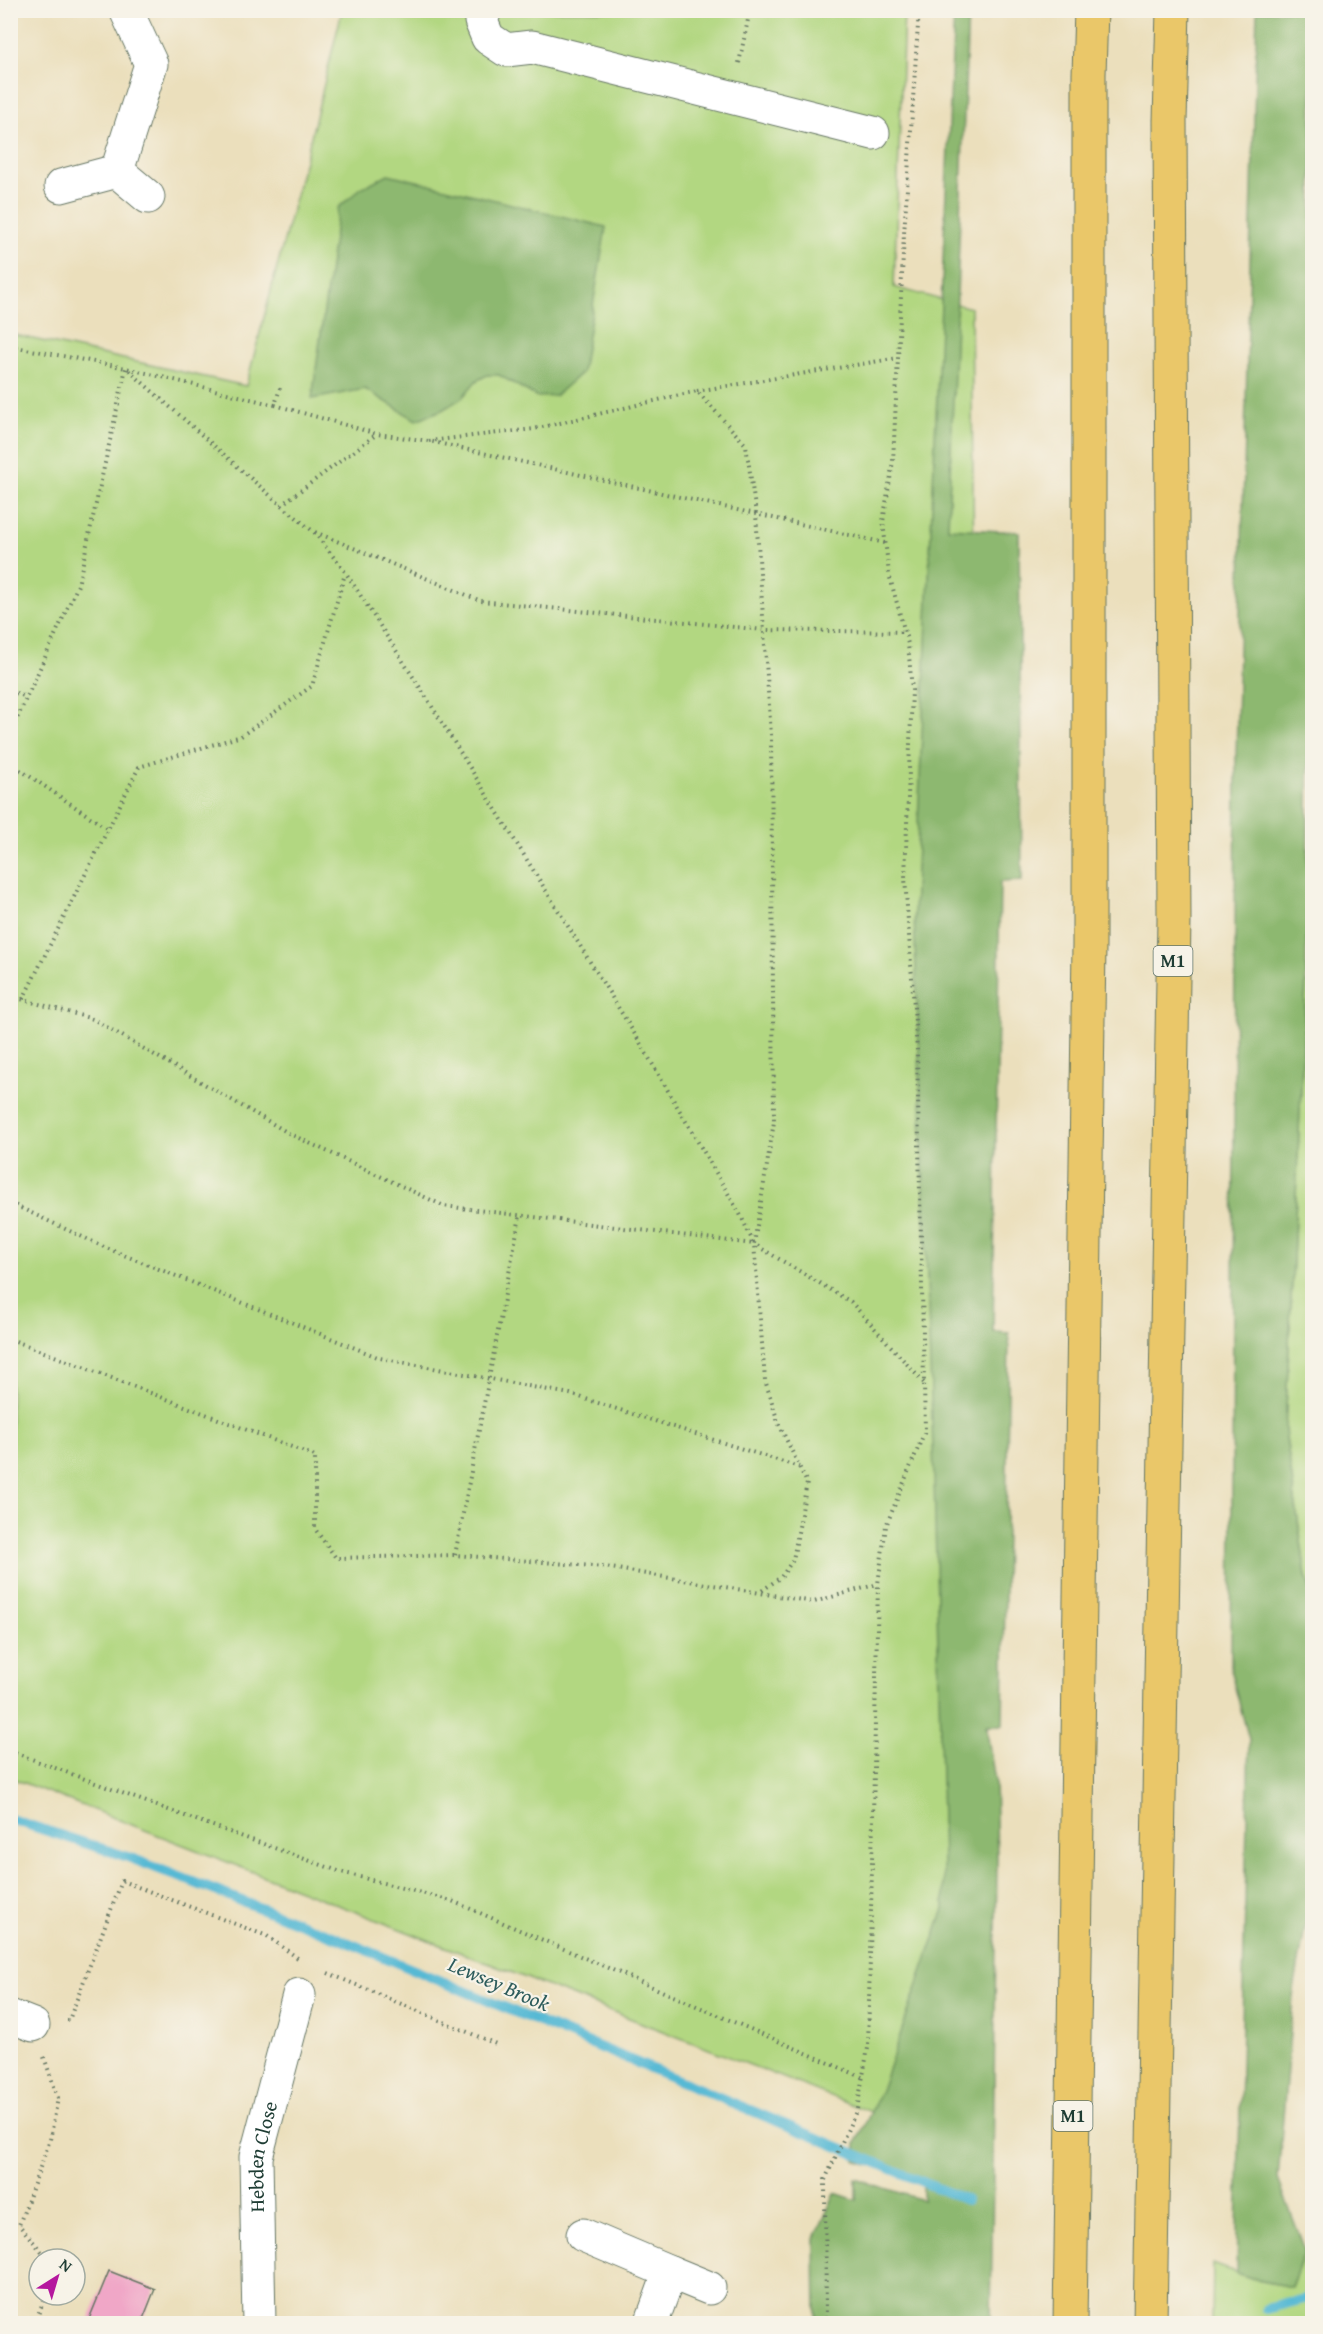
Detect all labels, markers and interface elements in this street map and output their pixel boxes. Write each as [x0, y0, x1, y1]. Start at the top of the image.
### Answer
road number: M1 [1154, 946, 1192, 976]
water label: Lewsey Brook [443, 1948, 555, 2019]
street label: Hebden Close [241, 2098, 284, 2213]
road number: M1 [1054, 2101, 1092, 2131]
north arrow [27, 2247, 87, 2307]
text: N [55, 2252, 78, 2278]

